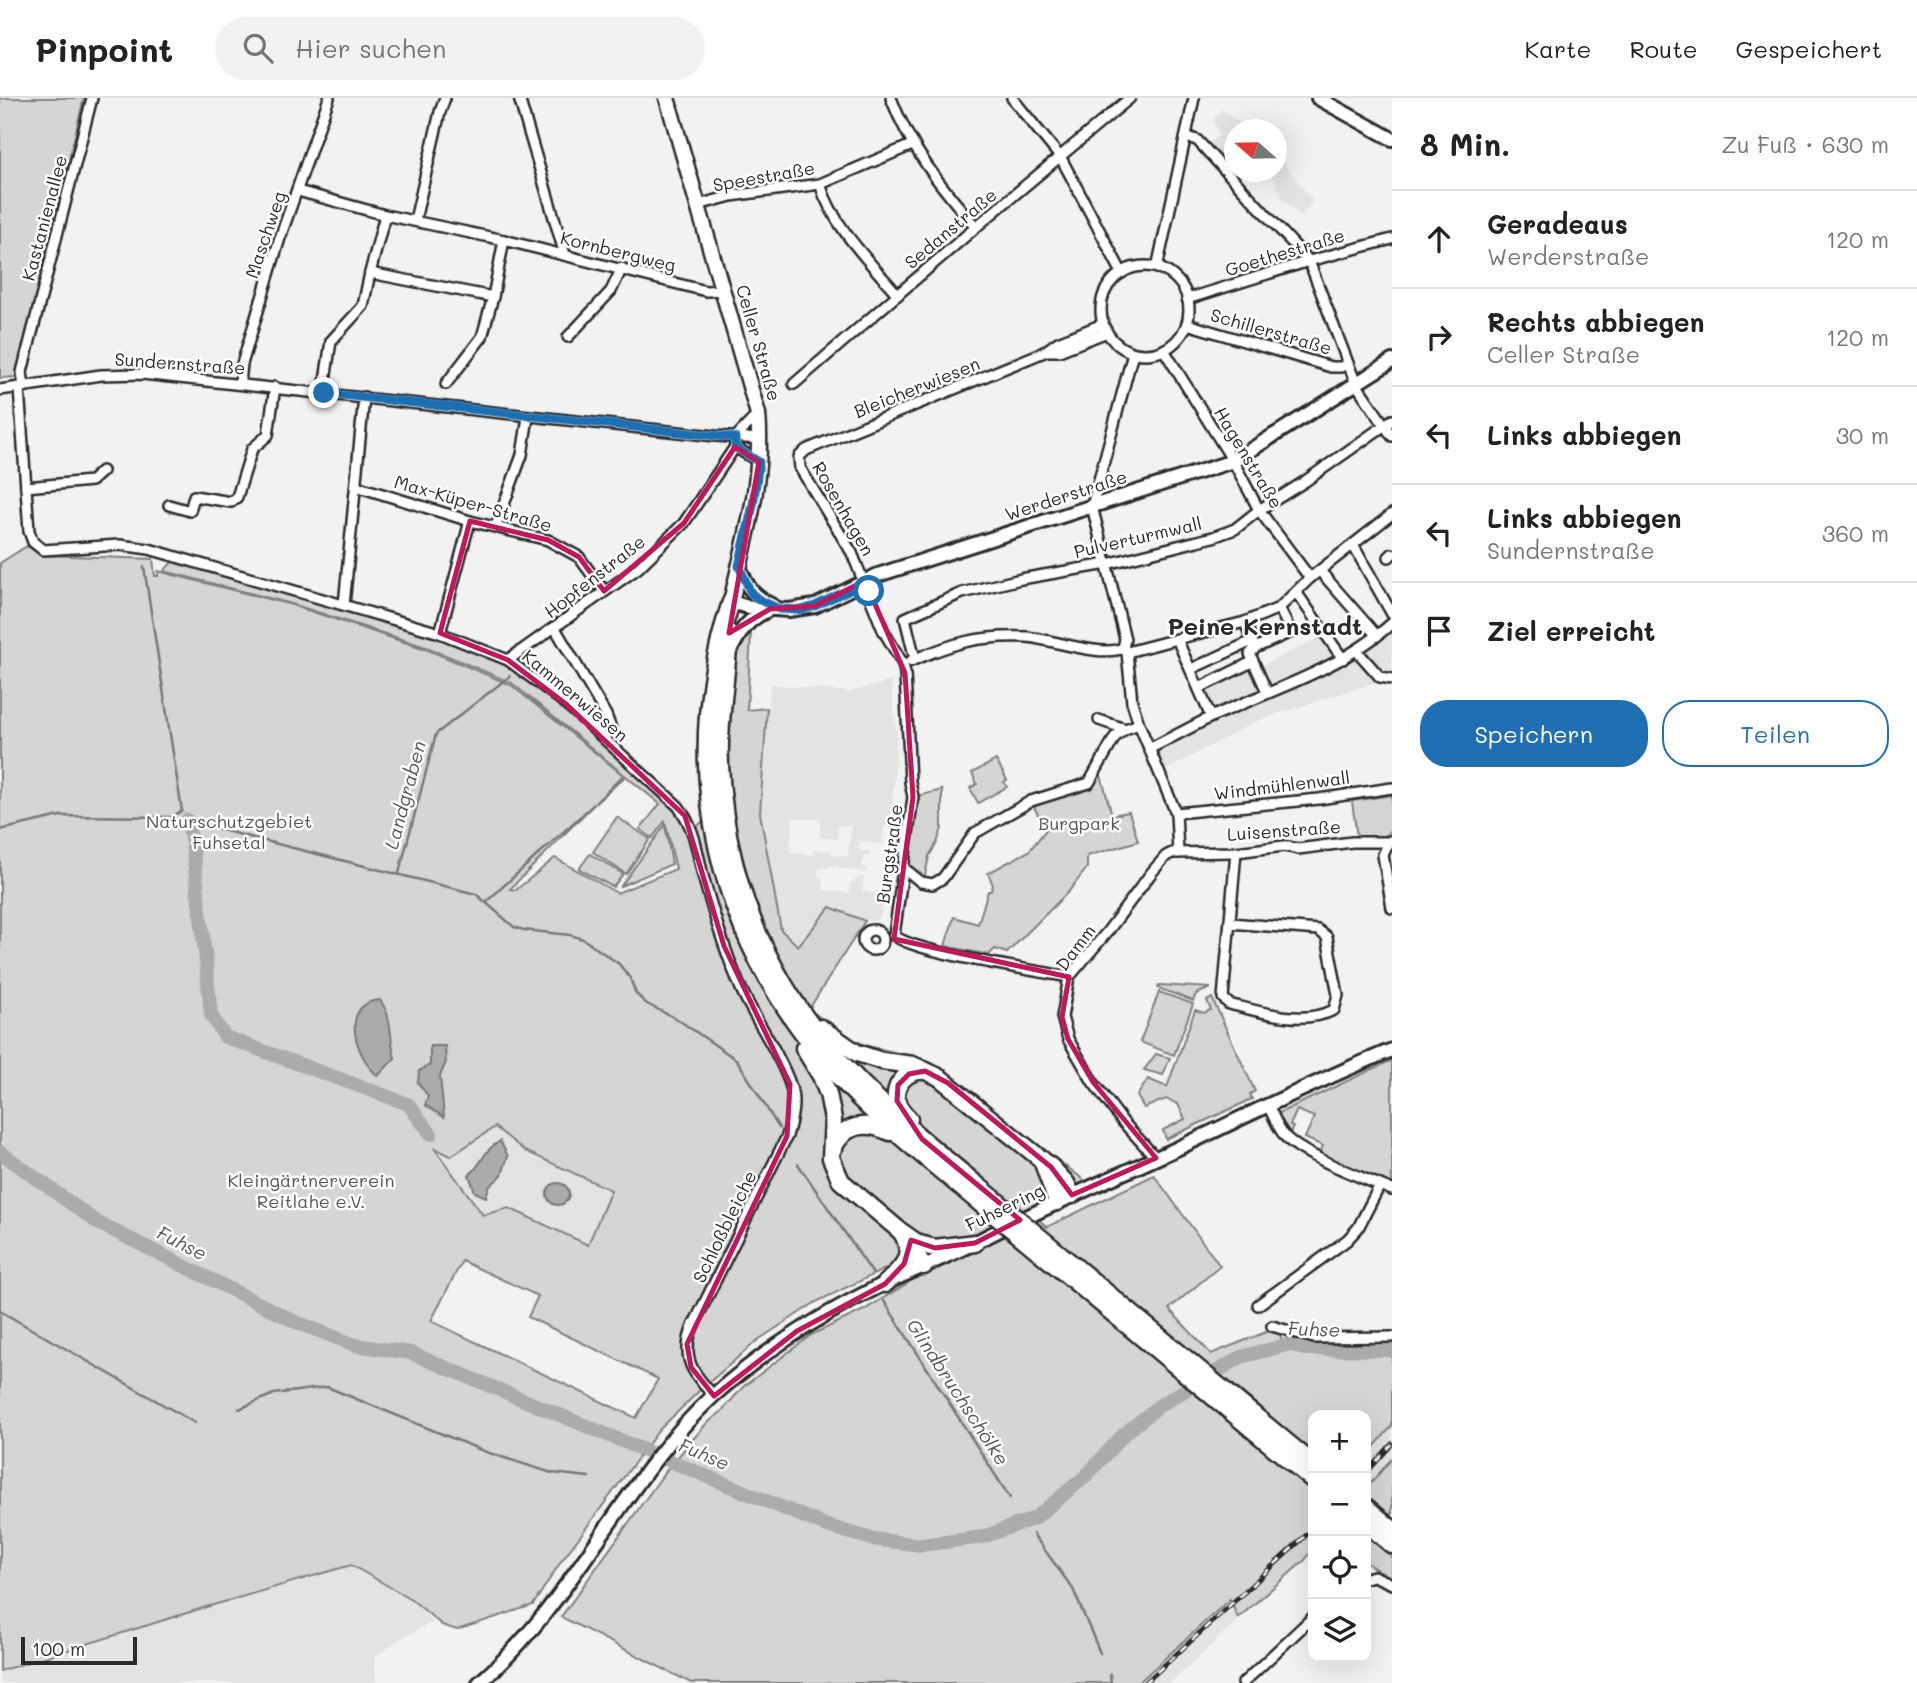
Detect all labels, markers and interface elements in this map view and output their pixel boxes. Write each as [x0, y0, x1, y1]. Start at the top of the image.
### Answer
search box [215, 17, 705, 80]
text: Pinpoint [35, 27, 173, 70]
icon: search [239, 29, 277, 67]
text: Hier suchen [295, 31, 447, 65]
text: Karte [1524, 33, 1591, 64]
text: Route [1629, 33, 1698, 64]
text: Gespeichert [1736, 33, 1882, 64]
north arrow [1224, 119, 1287, 182]
text: 8 Min. [1420, 124, 1510, 164]
text: Zu Fuß · 630 m [1722, 129, 1889, 159]
street label: Kastanienallee [16, 152, 72, 283]
street label: Speestraße [711, 155, 817, 197]
street label: Sedanstraße [899, 183, 1001, 274]
street label: Maschweg [239, 188, 291, 281]
text: Geradeaus [1487, 207, 1628, 241]
icon: ahead [1420, 220, 1458, 258]
street label: Goethestraße [1222, 222, 1347, 282]
text: 120 m [1826, 224, 1889, 254]
street label: Kornbergweg [558, 225, 679, 277]
text: Werderstraße [1487, 241, 1649, 271]
street label: Celler Straße [731, 282, 787, 404]
street label: Schillerstraße [1208, 302, 1335, 360]
text: Rechts abbiegen [1487, 305, 1704, 339]
icon: right [1420, 318, 1458, 356]
text: 120 m [1826, 322, 1889, 352]
text: Celler Straße [1487, 339, 1640, 369]
street label: Sundernstraße [114, 346, 246, 380]
street label: Bleicherwiesen [850, 351, 983, 423]
route end [308, 377, 339, 408]
street label: Hagenstraße [1209, 402, 1289, 513]
icon: left [1420, 416, 1458, 454]
text: Links abbiegen [1487, 418, 1682, 452]
text: 30 m [1836, 420, 1889, 450]
street label: Rosenhagen [807, 457, 881, 560]
street label: Werderstraße [1002, 464, 1130, 526]
street label: Max-Küper-Straße [392, 469, 555, 537]
text: Links abbiegen [1487, 501, 1682, 535]
street label: Pulverturmwall [1072, 511, 1204, 563]
icon: left [1420, 514, 1458, 552]
text: 360 m [1822, 518, 1889, 548]
street label: Hopfenstraße [539, 529, 650, 623]
text: Sundernstraße [1487, 535, 1654, 565]
route start [853, 575, 884, 606]
district label: Peine Kernstadt [1167, 610, 1363, 641]
icon: arrive [1420, 612, 1458, 650]
text: Ziel erreicht [1487, 614, 1655, 648]
street label: Kammerwiesen [518, 644, 634, 747]
button: Speichern [1420, 700, 1648, 767]
button: Teilen [1662, 700, 1889, 767]
water label: Landgraben [378, 738, 431, 852]
street label: Windmühlenwall [1212, 765, 1351, 805]
street label: Burgstraße [870, 803, 908, 905]
park label: Naturschutzgebiet Fuhsetal [146, 809, 312, 854]
park label: Burgpark [1038, 811, 1120, 835]
street label: Luisenstraße [1226, 814, 1342, 846]
street label: Damm [1050, 919, 1101, 975]
street label: Schloßbleiche [687, 1166, 762, 1287]
park label: Kleingärtnerverein Reitlahe e.V. [227, 1168, 395, 1213]
street label: Fuhsering [961, 1178, 1048, 1236]
water label: Fuhse [153, 1219, 211, 1266]
water label: Glindbruchschölke [902, 1314, 1015, 1470]
water label: Fuhse [1287, 1315, 1341, 1342]
map controls [1308, 1410, 1371, 1662]
button: + [1308, 1410, 1371, 1473]
water label: Fuhse [675, 1432, 733, 1475]
button: − [1308, 1473, 1371, 1536]
button: locate [1308, 1536, 1371, 1599]
button: layers [1308, 1599, 1371, 1662]
scale bar [21, 1634, 136, 1666]
text: 100 m [32, 1636, 85, 1661]

